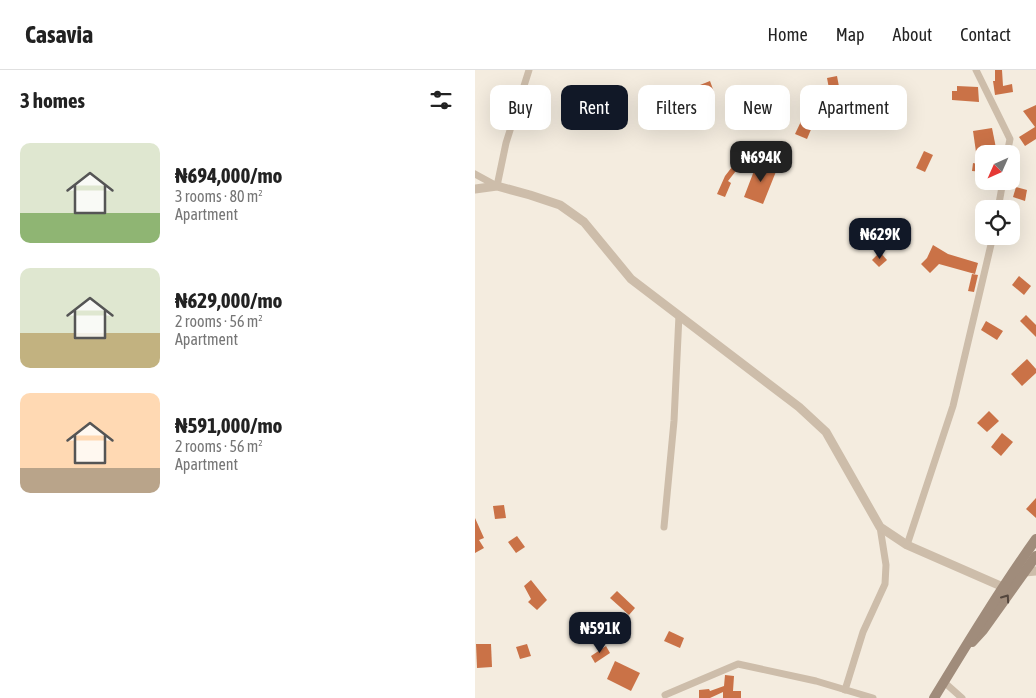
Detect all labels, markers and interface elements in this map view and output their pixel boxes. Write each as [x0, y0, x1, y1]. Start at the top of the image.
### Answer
text: Casavia [25, 21, 93, 48]
text: Home [768, 24, 808, 45]
text: Map [836, 24, 865, 45]
text: About [893, 24, 932, 45]
text: Contact [960, 24, 1011, 45]
chip: Buy [490, 85, 551, 130]
chip: Rent [561, 85, 628, 130]
chip: Filters [638, 85, 715, 130]
chip: New [725, 85, 790, 130]
chip: Apartment [800, 85, 907, 130]
icon: filters [427, 86, 455, 114]
text: 3 homes [20, 88, 85, 112]
pin: ₦694K [726, 140, 796, 183]
north arrow [975, 145, 1020, 190]
map controls [975, 145, 1020, 245]
text: ₦694K [741, 148, 781, 166]
icon: home [60, 163, 120, 223]
text: ₦694,000/mo [175, 163, 282, 187]
text: 3 rooms · 80 m² [175, 187, 263, 205]
button: locate [975, 200, 1020, 245]
text: Apartment [175, 205, 238, 223]
pin: ₦629K [845, 218, 915, 260]
text: ₦629K [860, 225, 900, 243]
icon: home [60, 288, 120, 348]
text: ₦629,000/mo [175, 288, 282, 312]
text: 2 rooms · 56 m² [175, 312, 263, 330]
text: Apartment [175, 330, 238, 348]
icon: home [60, 413, 120, 473]
text: ₦591,000/mo [175, 413, 282, 437]
text: 2 rooms · 56 m² [175, 437, 263, 455]
text: Apartment [175, 455, 238, 473]
one-way arrow [1000, 595, 1009, 604]
pin: ₦591K [565, 612, 635, 654]
text: ₦591K [580, 619, 620, 637]

